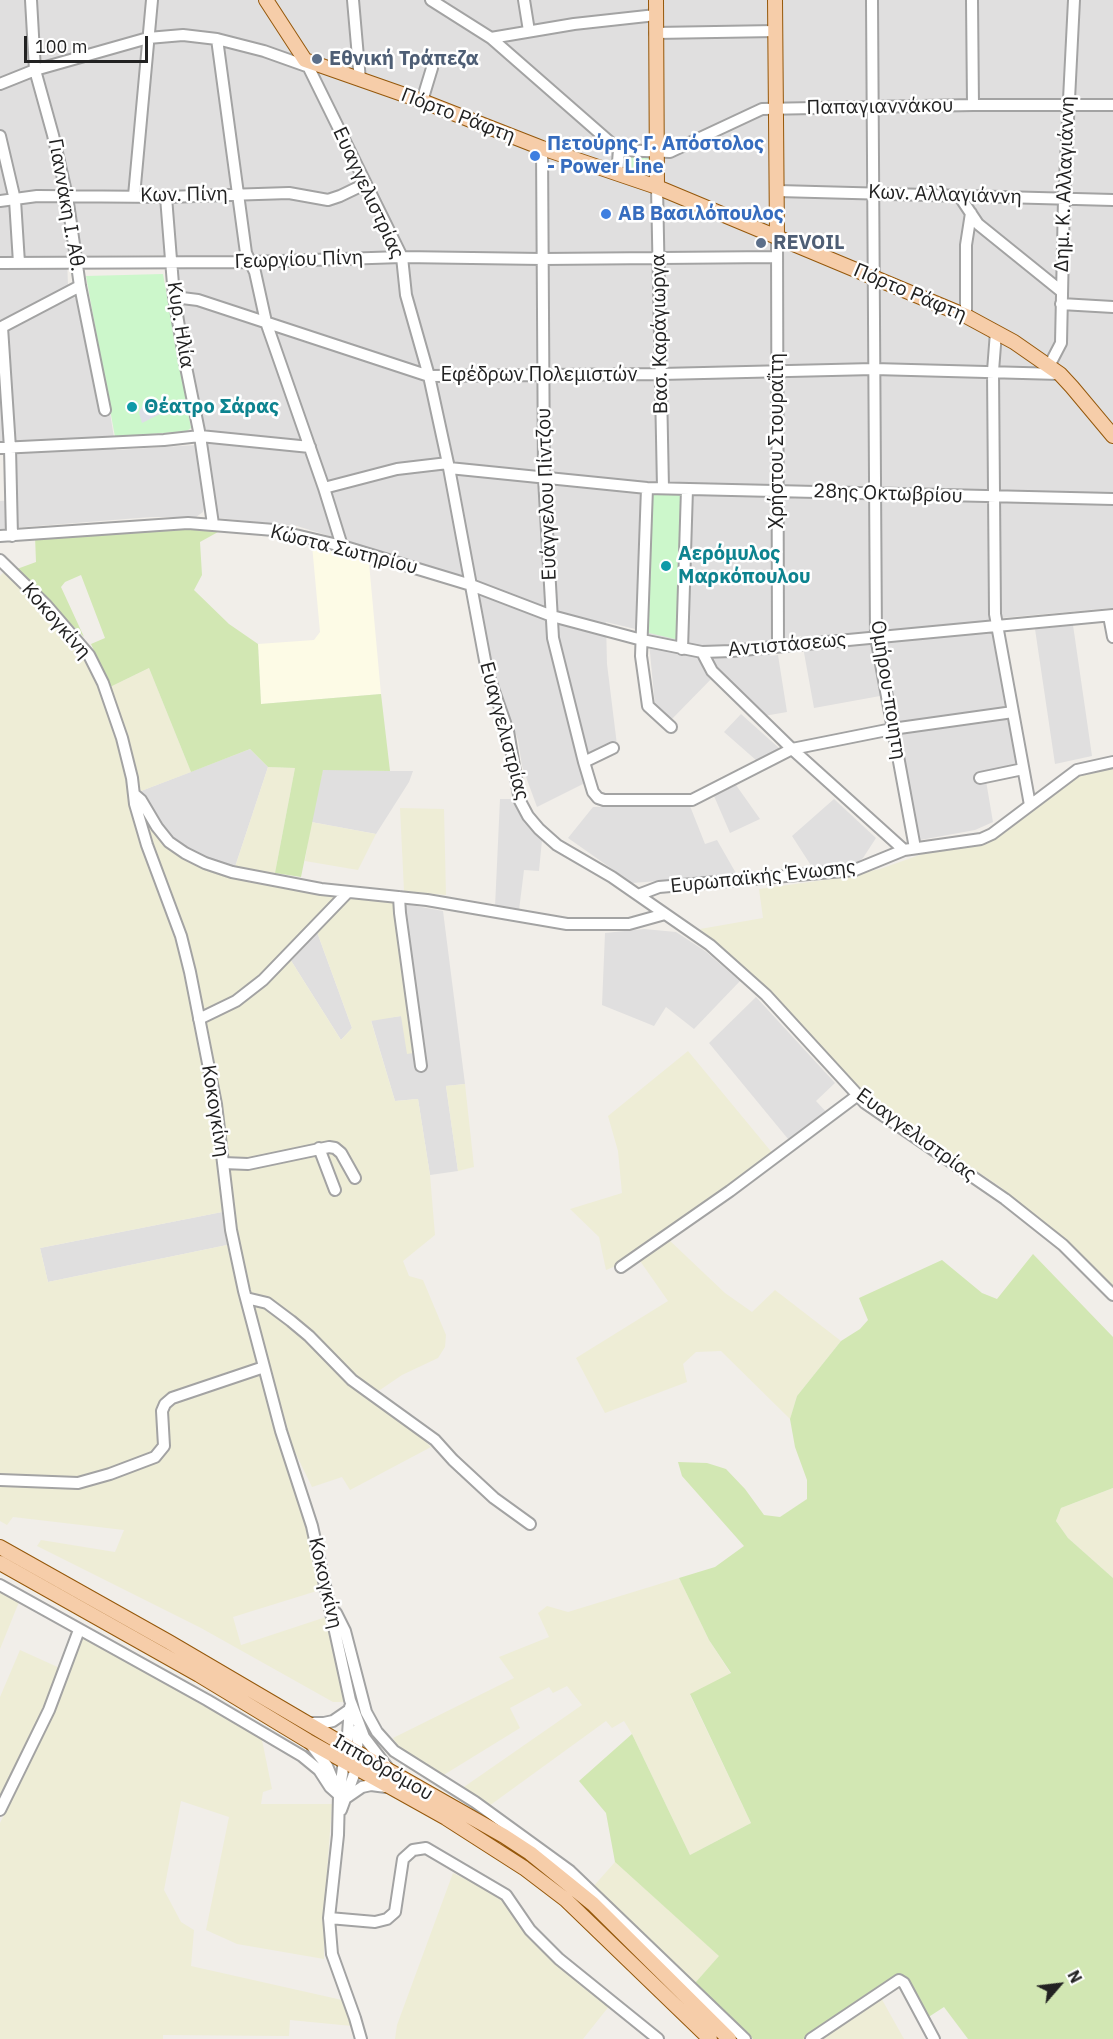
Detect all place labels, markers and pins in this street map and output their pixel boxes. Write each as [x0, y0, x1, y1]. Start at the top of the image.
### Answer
place label: Εθνική Τράπεζα [329, 47, 479, 71]
marker: Εθνική Τράπεζα [310, 52, 324, 66]
place label: Πετούρης Γ. Απόστολος - Power Line [547, 132, 764, 179]
marker: Πετούρης Γ. Απόστολος - Power Line [528, 149, 542, 163]
place label: ΑΒ Βασιλόπουλος [618, 202, 784, 226]
marker: ΑΒ Βασιλόπουλος [599, 207, 613, 221]
place label: REVOIL [773, 231, 845, 255]
marker: REVOIL [754, 236, 768, 250]
place label: Θέατρο Σάρας [144, 395, 279, 419]
marker: Θέατρο Σάρας [125, 400, 139, 414]
place label: Αερόμυλος Μαρκόπουλου [678, 542, 811, 589]
marker: Αερόμυλος Μαρκόπουλου [659, 559, 673, 573]

